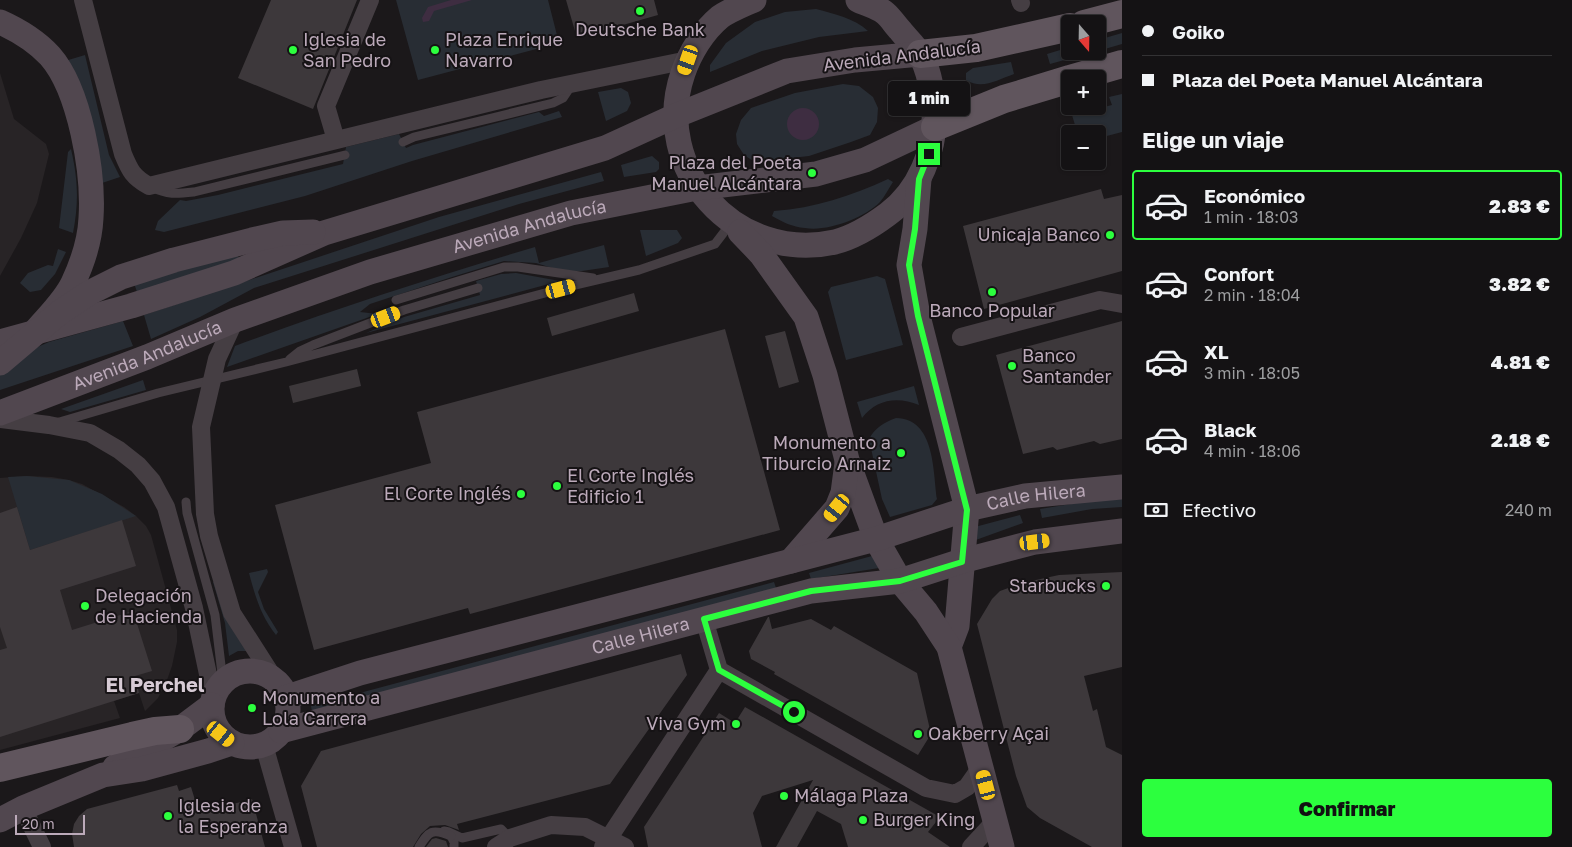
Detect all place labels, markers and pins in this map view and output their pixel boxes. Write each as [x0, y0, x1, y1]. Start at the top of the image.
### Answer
marker: Deutsche Bank [634, 5, 646, 17]
place label: Deutsche Bank [575, 18, 705, 40]
place label: Iglesia de San Pedro [303, 28, 391, 71]
place label: Plaza Enrique Navarro [445, 28, 563, 71]
marker: Iglesia de San Pedro [287, 44, 299, 56]
marker: Plaza Enrique Navarro [429, 44, 441, 56]
place label: Plaza del Poeta Manuel Alcántara [651, 151, 802, 194]
marker: Plaza del Poeta Manuel Alcántara [806, 167, 818, 179]
place label: Unicaja Banco [978, 223, 1100, 245]
marker: Unicaja Banco [1104, 229, 1116, 241]
marker: Banco Popular [986, 286, 998, 298]
place label: Banco Popular [929, 299, 1055, 321]
place label: Banco Santander [1022, 344, 1112, 387]
marker: Banco Santander [1006, 360, 1018, 372]
place label: Monumento a Tiburcio Arnaiz [762, 431, 891, 474]
marker: Monumento a Tiburcio Arnaiz [895, 447, 907, 459]
place label: El Corte Inglés Edificio 1 [567, 464, 694, 507]
marker: El Corte Inglés Edificio 1 [551, 480, 563, 492]
place label: El Corte Inglés [384, 482, 511, 504]
marker: El Corte Inglés [515, 488, 527, 500]
place label: Starbucks [1009, 574, 1096, 596]
marker: Starbucks [1100, 580, 1112, 592]
place label: Delegación de Hacienda [95, 584, 202, 627]
marker: Delegación de Hacienda [79, 600, 91, 612]
place label: Monumento a Lola Carrera [262, 686, 380, 729]
marker: Monumento a Lola Carrera [246, 702, 258, 714]
place label: Viva Gym [646, 712, 726, 734]
marker: Viva Gym [730, 718, 742, 730]
place label: Oakberry Açai [928, 722, 1049, 744]
marker: Oakberry Açai [912, 728, 924, 740]
place label: Málaga Plaza [794, 784, 908, 806]
marker: Málaga Plaza [778, 790, 790, 802]
place label: Iglesia de la Esperanza [178, 794, 288, 837]
place label: Burger King [873, 808, 975, 830]
marker: Iglesia de la Esperanza [162, 810, 174, 822]
marker: Burger King [857, 814, 869, 826]

